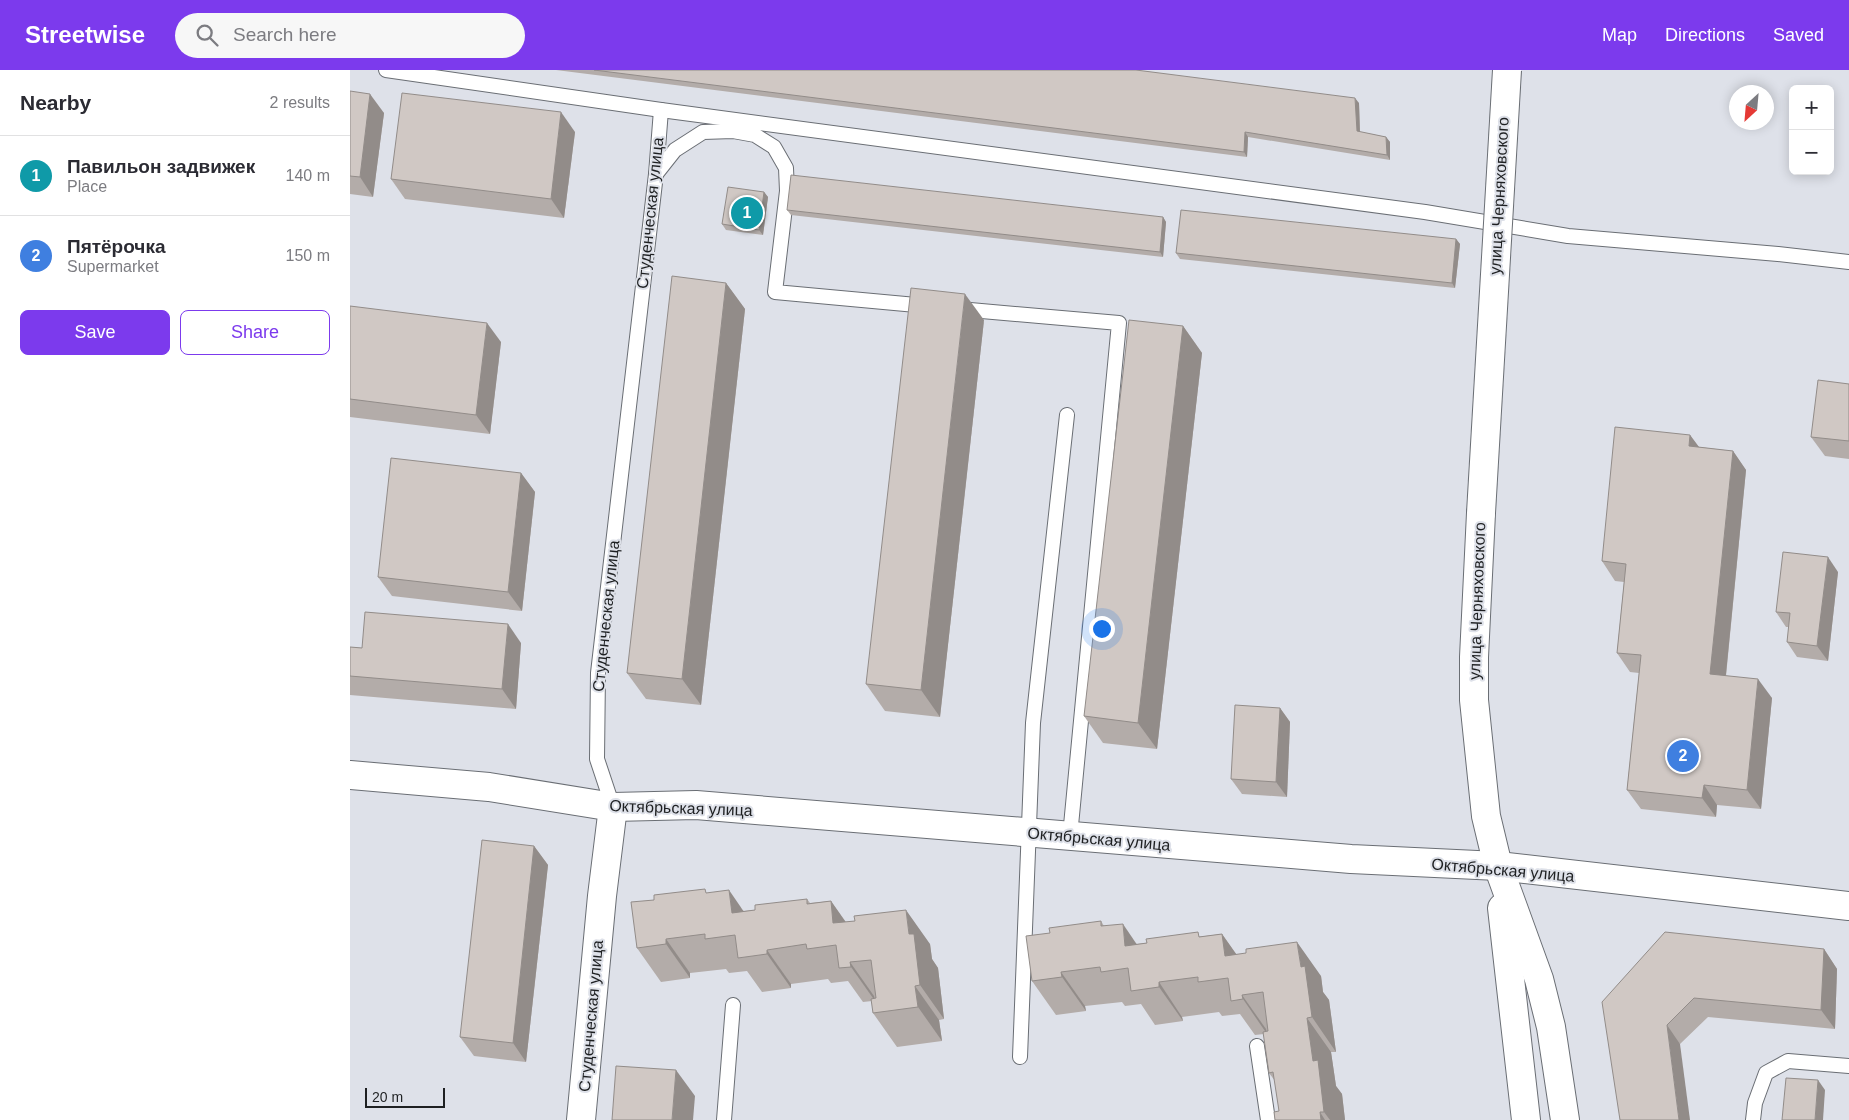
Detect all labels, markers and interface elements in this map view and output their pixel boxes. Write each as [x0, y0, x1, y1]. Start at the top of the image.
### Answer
search box [175, 13, 525, 58]
text: Streetwise [25, 21, 145, 48]
icon: search [193, 21, 221, 49]
text: Search here [233, 24, 337, 45]
text: Map [1602, 25, 1637, 45]
text: Directions [1665, 25, 1745, 45]
text: Saved [1773, 25, 1824, 45]
north arrow [1729, 85, 1774, 130]
map controls [1789, 85, 1834, 175]
button: + [1789, 85, 1834, 130]
text: Nearby [20, 91, 91, 114]
text: 2 results [270, 94, 330, 111]
street label: улица Черняховского [1486, 117, 1512, 275]
button: − [1789, 130, 1834, 175]
street label: Студенческая улица [634, 136, 666, 290]
text: Павильон задвижек [67, 156, 255, 177]
text: 1 [32, 167, 40, 184]
text: 140 m [286, 167, 330, 184]
text: Place [67, 178, 107, 195]
pin: 1 [731, 194, 763, 232]
text: Пятёрочка [67, 236, 165, 257]
text: 2 [32, 247, 40, 264]
text: 150 m [286, 247, 330, 264]
text: Supermarket [67, 258, 159, 275]
button: Save [20, 310, 170, 355]
button: Share [180, 310, 330, 355]
street label: улица Черняховского [1466, 522, 1488, 680]
street label: Студенческая улица [590, 539, 622, 693]
your location [1089, 616, 1115, 642]
pin: 2 [1667, 737, 1699, 775]
street label: Октябрьская улица [609, 797, 753, 819]
street label: Октябрьская улица [1027, 824, 1171, 854]
street label: Октябрьская улица [1431, 855, 1575, 885]
street label: Студенческая улица [576, 939, 606, 1093]
scale bar [365, 1085, 445, 1108]
text: 20 m [372, 1089, 403, 1105]

